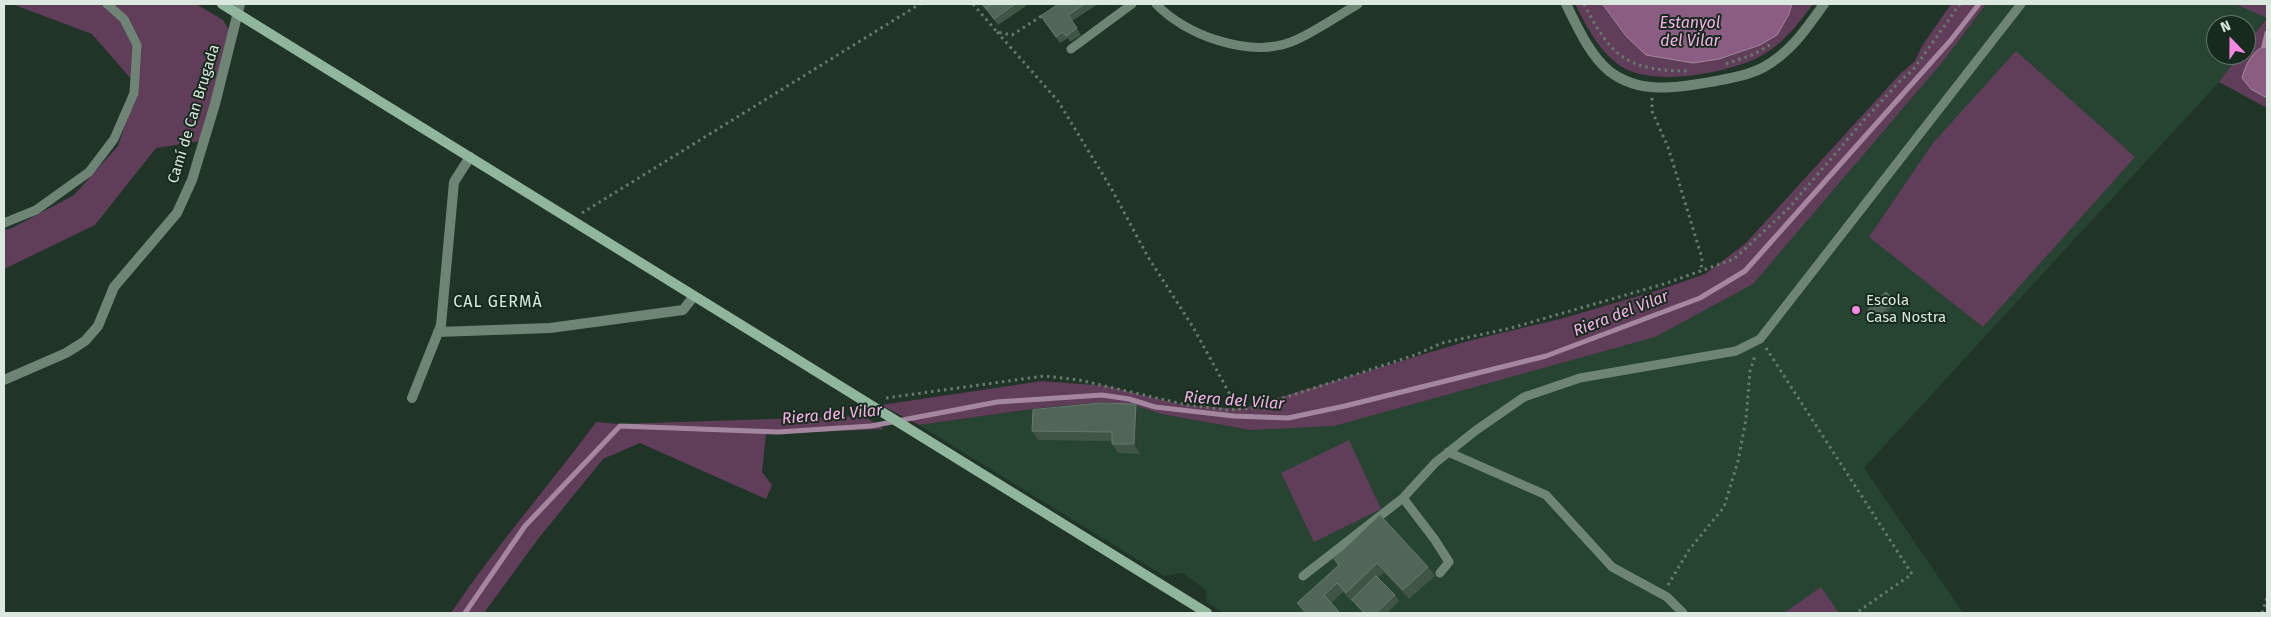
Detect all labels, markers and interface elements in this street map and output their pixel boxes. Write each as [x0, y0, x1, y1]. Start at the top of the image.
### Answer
water label: Estanyol del Vilar [1660, 14, 1720, 52]
north arrow [2206, 15, 2256, 65]
text: N [2218, 17, 2233, 36]
street label: Camí de Can Brugada [164, 42, 224, 186]
water label: Riera del Vilar [1571, 287, 1671, 341]
place label: Escola Casa Nostra [1866, 292, 1946, 327]
district label: CAL GERMÀ [452, 293, 544, 313]
marker: Escola Casa Nostra [1850, 304, 1862, 316]
water label: Riera del Vilar [1183, 388, 1285, 414]
water label: Riera del Vilar [781, 401, 883, 429]

